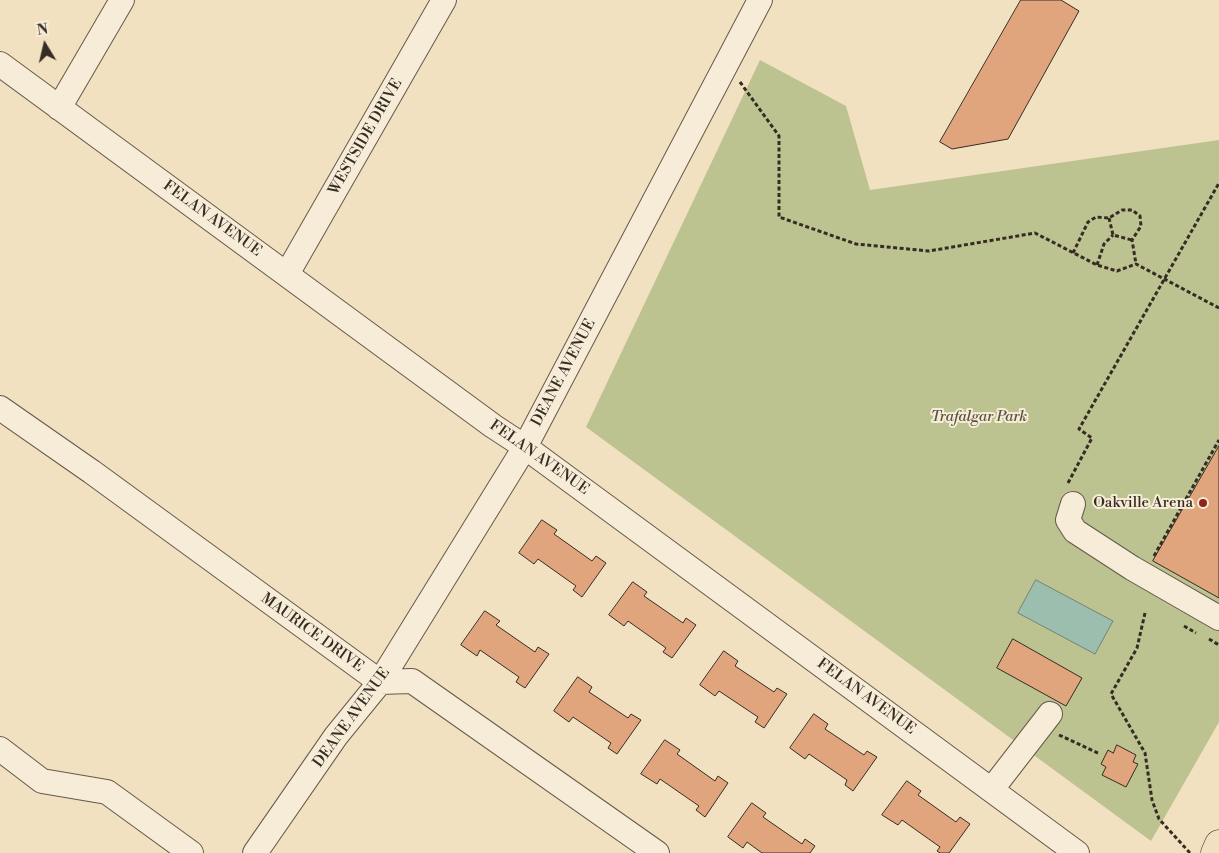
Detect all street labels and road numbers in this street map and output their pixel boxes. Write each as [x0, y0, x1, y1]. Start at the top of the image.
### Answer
street label: WESTSIDE DRIVE [325, 76, 407, 198]
street label: FELAN AVENUE [159, 177, 265, 261]
street label: DEANE AVENUE [528, 316, 600, 430]
street label: FELAN AVENUE [486, 417, 592, 499]
street label: MAURICE DRIVE [257, 590, 367, 676]
street label: FELAN AVENUE [813, 655, 919, 739]
street label: DEANE AVENUE [310, 664, 394, 772]

